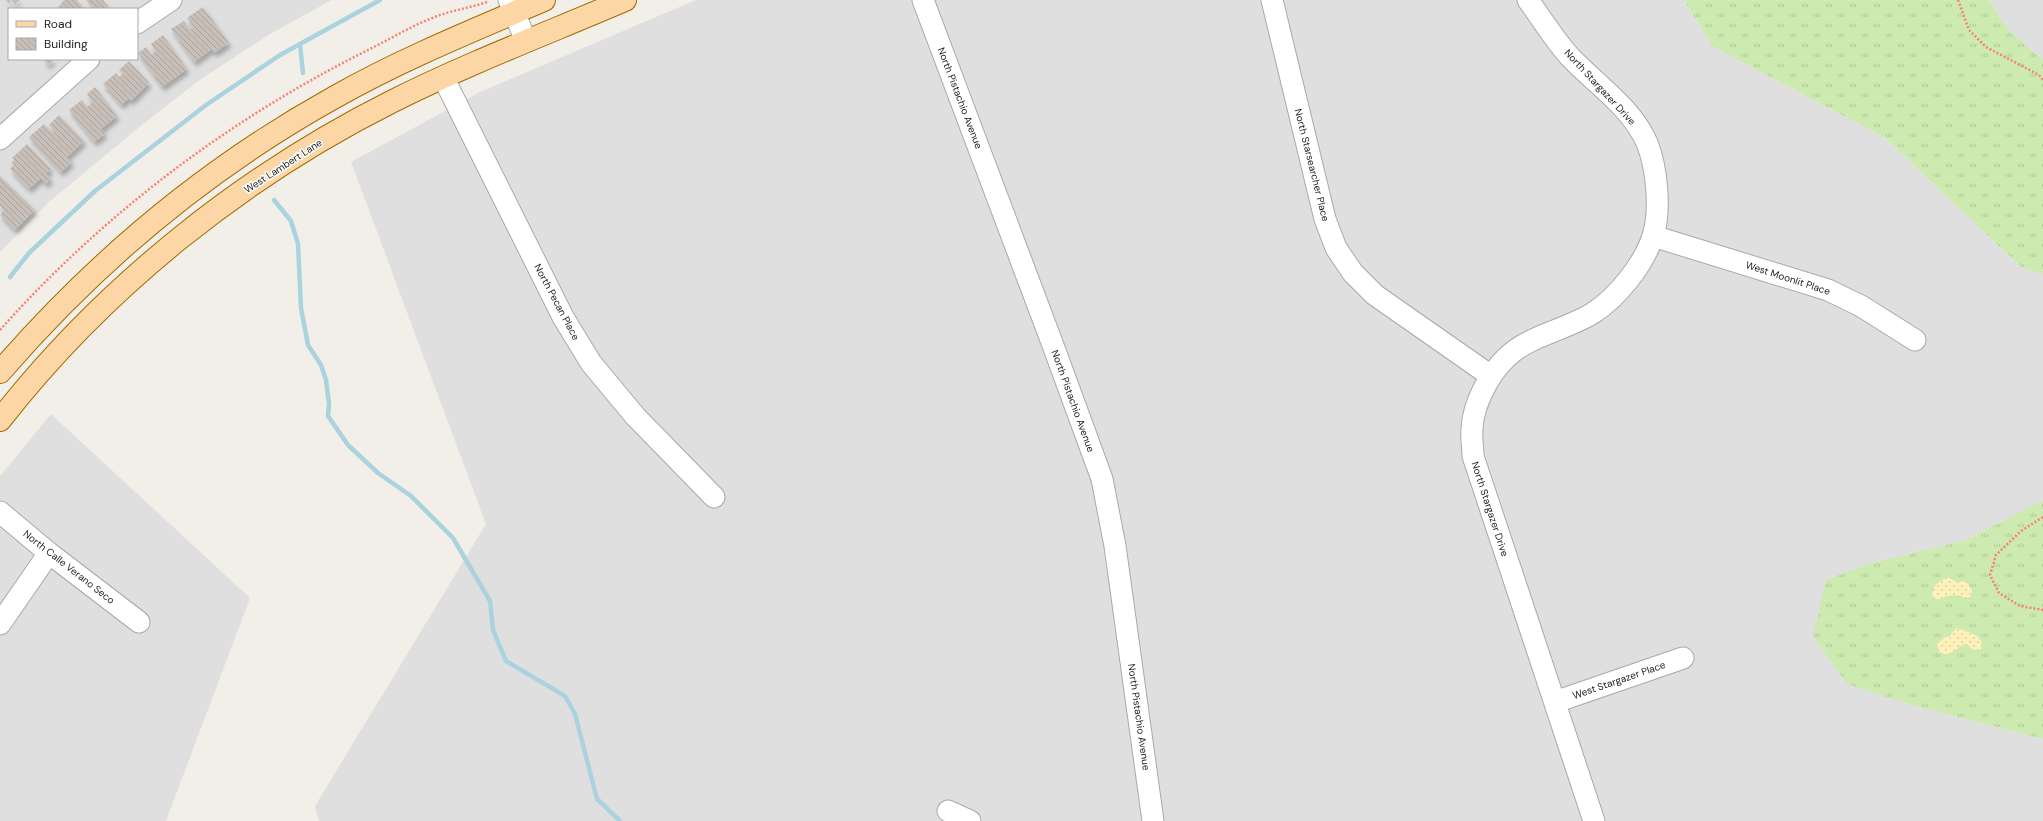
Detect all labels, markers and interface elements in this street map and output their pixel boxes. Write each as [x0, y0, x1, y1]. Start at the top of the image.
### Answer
legend [8, 8, 138, 60]
text: Road [44, 16, 72, 32]
text: Building [44, 36, 88, 52]
street label: North Pistachio Avenue [935, 45, 985, 151]
street label: North Stargazer Drive [1562, 46, 1639, 128]
street label: North Starsearcher Place [1292, 107, 1332, 223]
street label: West Lambert Lane [242, 136, 325, 196]
street label: West Moonlit Place [1744, 258, 1832, 298]
street label: North Pecan Place [531, 262, 583, 343]
street label: North Pistachio Avenue [1048, 348, 1098, 454]
street label: North Stargazer Drive [1469, 460, 1512, 558]
street label: North Calle Verano Seco [21, 527, 117, 607]
street label: West Stargazer Place [1571, 658, 1668, 702]
street label: North Pistachio Avenue [1125, 663, 1153, 772]

